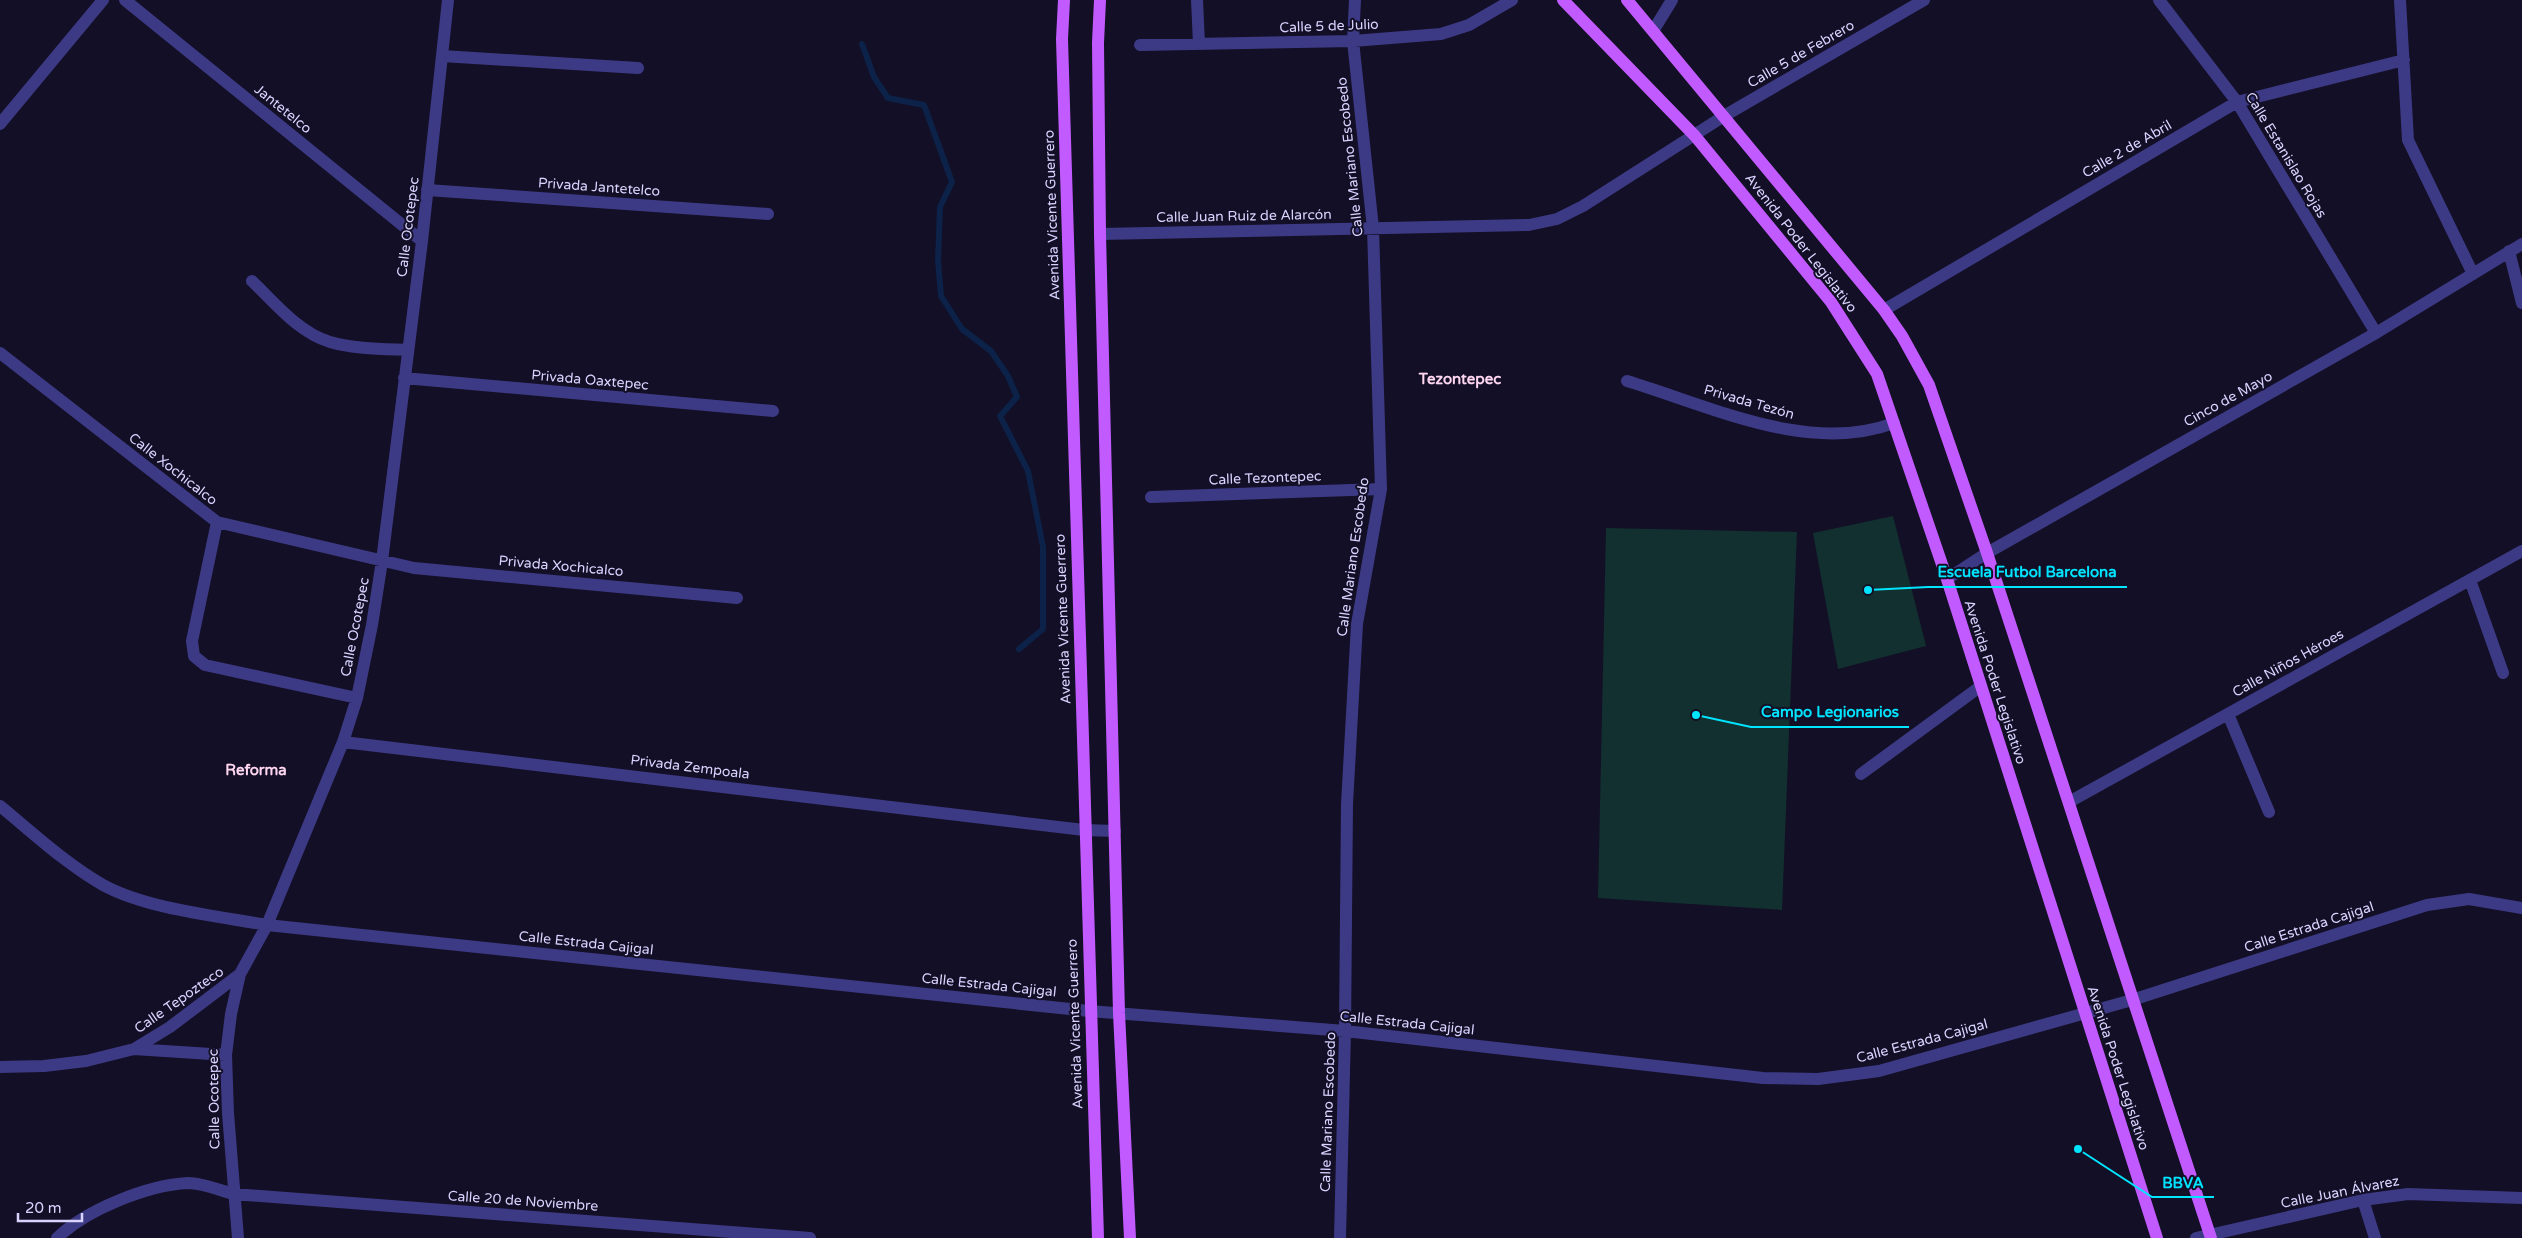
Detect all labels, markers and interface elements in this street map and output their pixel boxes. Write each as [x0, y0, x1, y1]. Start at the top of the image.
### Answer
street label: Calle 5 de Julio [1279, 16, 1379, 36]
street label: Calle 5 de Febrero [1745, 17, 1857, 91]
street label: Calle Mariano Escobedo [1333, 76, 1367, 238]
street label: Jantetelco [251, 81, 315, 137]
street label: Calle Estanislao Rojas [2242, 89, 2330, 221]
street label: Calle 2 de Abril [2079, 117, 2175, 181]
street label: Avenida Vicente Guerrero [1041, 130, 1063, 300]
street label: Avenida Poder Legislativo [1741, 170, 1861, 316]
street label: Privada Jantetelco [537, 174, 661, 200]
street label: Calle Ocotepec [393, 176, 423, 278]
street label: Calle Juan Ruiz de Alarcón [1156, 206, 1332, 226]
street label: Privada Oaxtepec [531, 366, 649, 394]
street label: Cinco de Mayo [2181, 368, 2275, 430]
district label: Tezontepec [1418, 370, 1501, 389]
street label: Privada Tezón [1702, 381, 1796, 423]
street label: Calle Xochicalco [125, 429, 221, 509]
street label: Calle Tezontepec [1208, 468, 1322, 488]
street label: Calle Mariano Escobedo [1333, 476, 1373, 638]
street label: Avenida Vicente Guerrero [1052, 534, 1074, 704]
street label: Privada Xochicalco [498, 552, 624, 580]
callout: Escuela Futbol Barcelona [1928, 557, 2127, 587]
text: Escuela Futbol Barcelona [1937, 563, 2117, 581]
street label: Calle Ocotepec [337, 576, 373, 678]
street label: Avenida Poder Legislativo [1960, 598, 2030, 766]
street label: Calle Niños Héroes [2229, 625, 2347, 701]
callout: Campo Legionarios [1751, 697, 1909, 727]
text: Campo Legionarios [1761, 703, 1899, 722]
street label: Privada Zempoala [629, 751, 751, 783]
district label: Reforma [225, 761, 287, 779]
street label: Calle Estrada Cajigal [2242, 898, 2376, 956]
street label: Calle Estrada Cajigal [518, 927, 654, 959]
street label: Avenida Vicente Guerrero [1064, 939, 1086, 1109]
street label: Calle Tepozteco [131, 963, 227, 1037]
street label: Calle Estrada Cajigal [921, 969, 1057, 1001]
street label: Avenida Poder Legislativo [2083, 984, 2153, 1152]
street label: Calle Estrada Cajigal [1339, 1007, 1475, 1039]
street label: Calle Estrada Cajigal [1854, 1015, 1990, 1067]
street label: Calle Mariano Escobedo [1317, 1031, 1339, 1193]
street label: Calle Ocotepec [205, 1049, 223, 1149]
callout: BBVA [2152, 1167, 2214, 1197]
street label: Calle Juan Álvarez [2279, 1172, 2401, 1212]
text: BBVA [2162, 1174, 2204, 1192]
street label: Calle 20 de Noviembre [447, 1187, 599, 1215]
scale bar [18, 1190, 81, 1222]
text: 20 m [25, 1199, 62, 1217]

